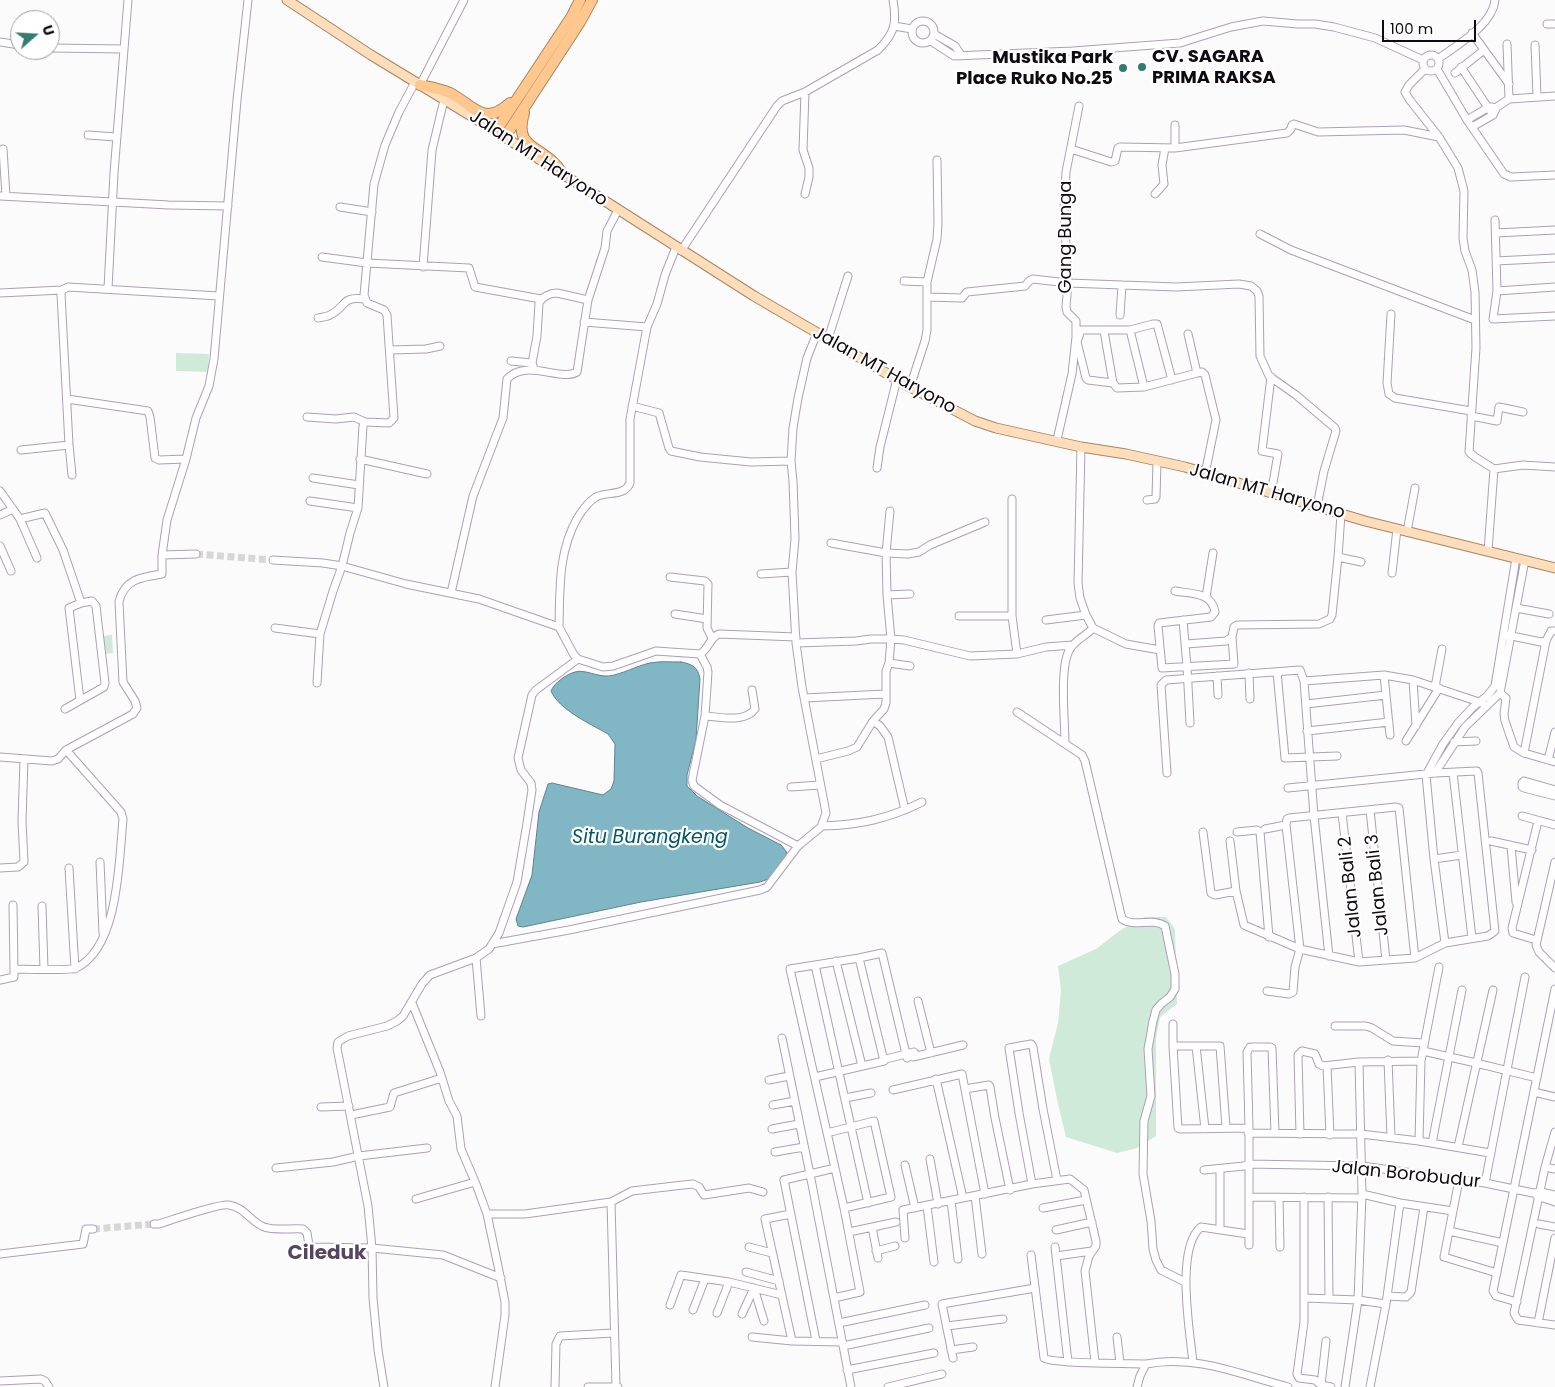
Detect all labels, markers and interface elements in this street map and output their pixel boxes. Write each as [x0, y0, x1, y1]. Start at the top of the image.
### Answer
north arrow [10, 10, 60, 60]
scale bar [1385, 10, 1479, 42]
text: 100 m [1390, 18, 1433, 39]
text: U [37, 23, 59, 38]
place label: CV. SAGARA PRIMA RAKSA [1152, 46, 1276, 88]
place label: Mustika Park Place Ruko No.25 [956, 47, 1113, 90]
marker: CV. SAGARA PRIMA RAKSA [1136, 61, 1148, 73]
marker: Mustika Park Place Ruko No.25 [1117, 62, 1129, 74]
street label: Jalan MT Haryono [465, 106, 611, 212]
street label: Gang Bunga [1055, 180, 1077, 294]
street label: Jalan MT Haryono [808, 323, 960, 419]
street label: Jalan MT Haryono [1187, 459, 1347, 525]
water label: Situ Burangkeng [572, 827, 728, 849]
street label: Jalan Bali 3 [1362, 833, 1394, 937]
street label: Jalan Bali 2 [1335, 835, 1367, 939]
street label: Jalan Borobudur [1331, 1156, 1481, 1194]
district label: Cileduk [288, 1242, 366, 1266]

